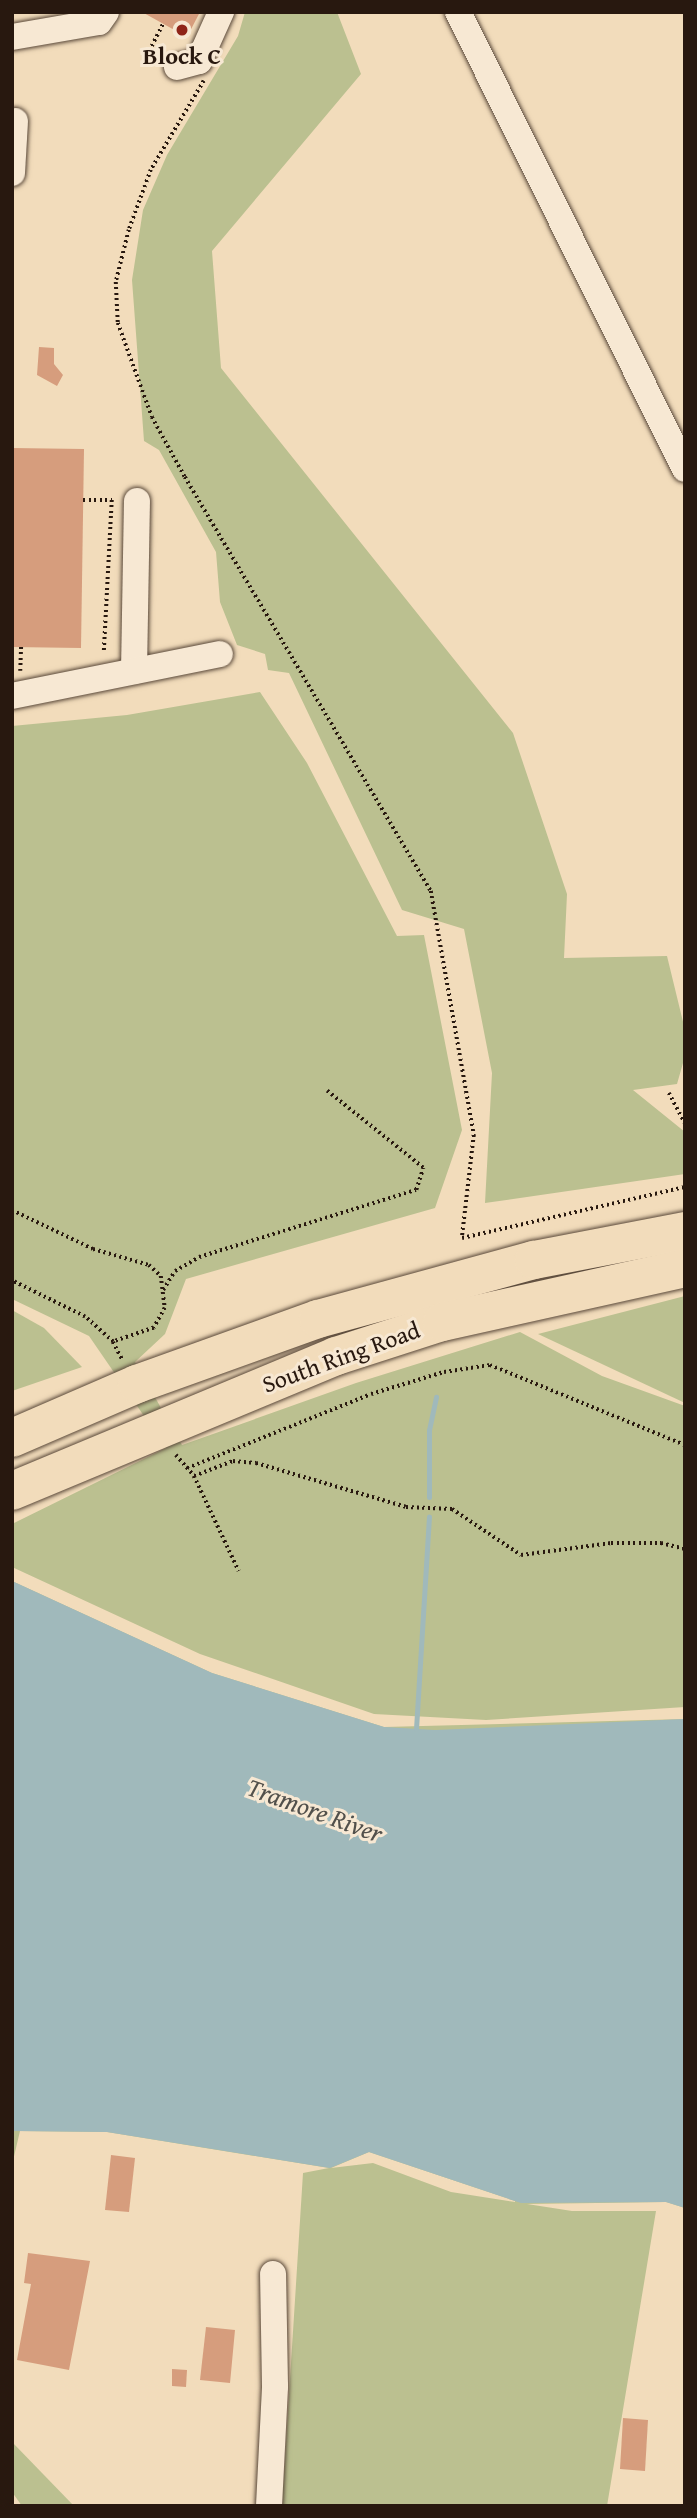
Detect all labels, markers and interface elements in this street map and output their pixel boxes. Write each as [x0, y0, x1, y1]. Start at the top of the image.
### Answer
marker: Block C [174, 22, 190, 38]
place label: Block C [143, 42, 221, 70]
street label: South Ring Road [258, 1315, 424, 1399]
water label: Tramore River [243, 1771, 387, 1849]

